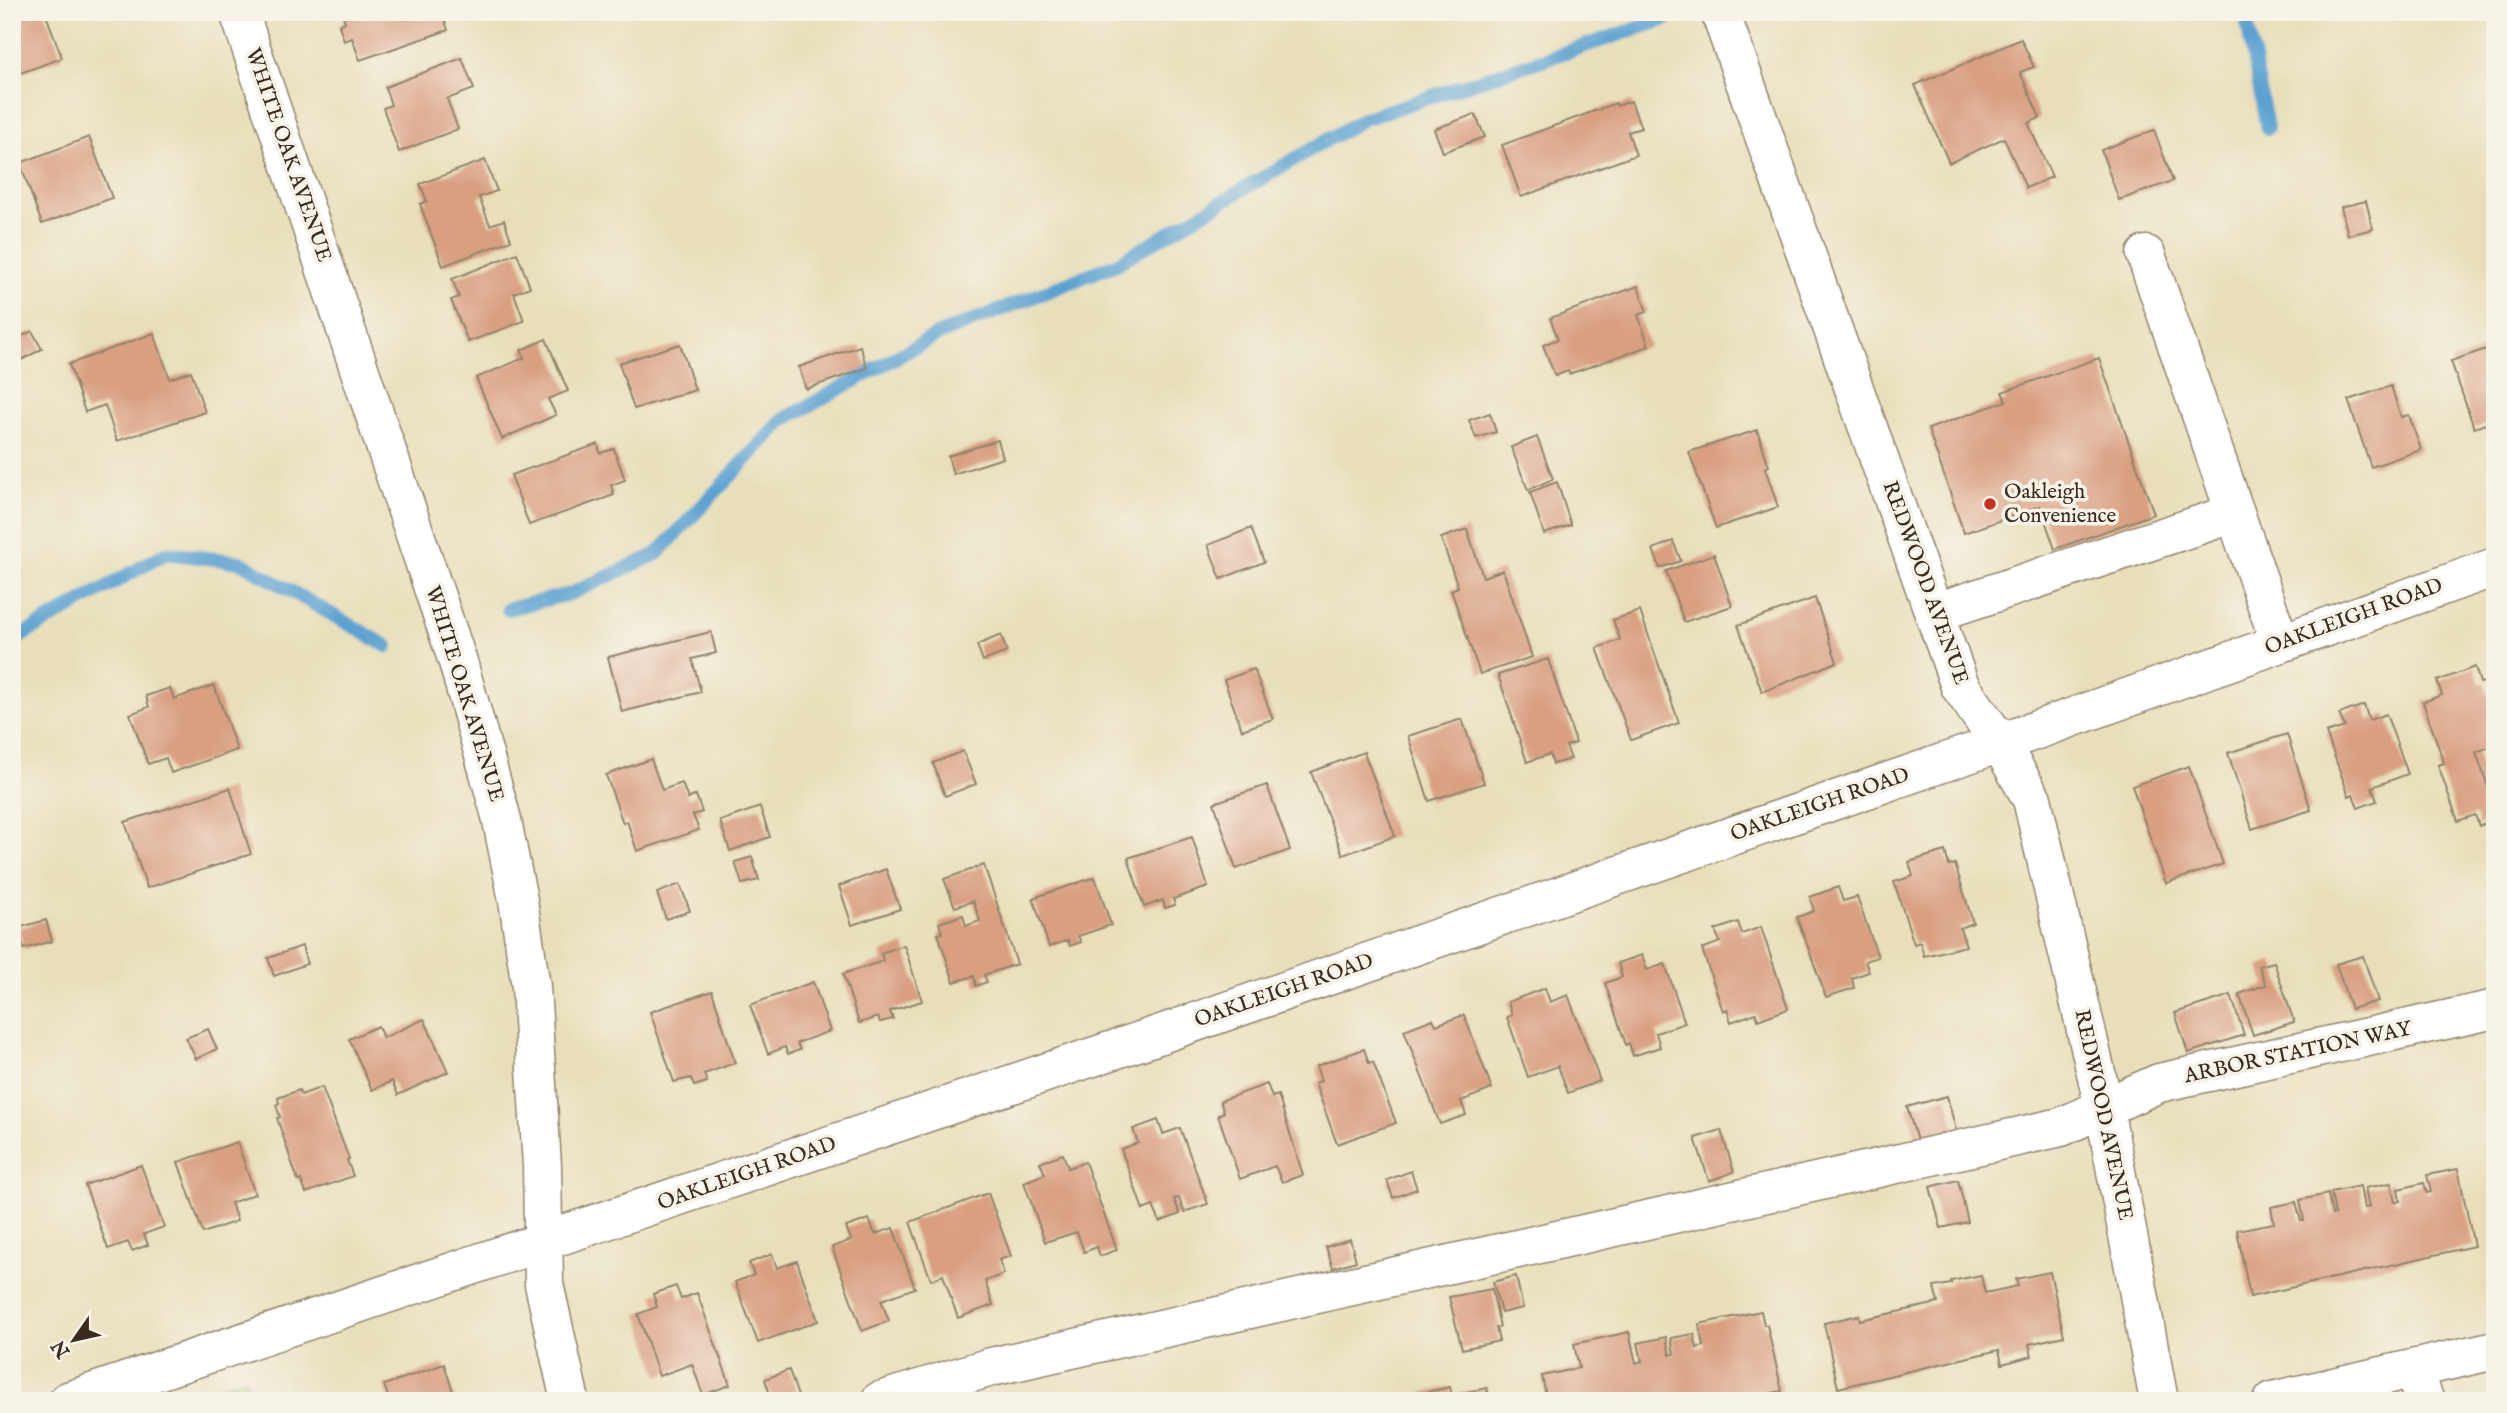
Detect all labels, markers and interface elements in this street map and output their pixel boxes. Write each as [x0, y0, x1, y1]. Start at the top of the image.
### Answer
street label: WHITE OAK AVENUE [239, 44, 337, 266]
street label: REDWOOD AVENUE [1876, 477, 1974, 689]
place label: Oakleigh Convenience [2004, 479, 2117, 530]
marker: Oakleigh Convenience [1982, 496, 1998, 512]
street label: OAKLEIGH ROAD [2261, 572, 2447, 662]
street label: WHITE OAK AVENUE [418, 583, 510, 805]
street label: OAKLEIGH ROAD [1727, 762, 1913, 848]
street label: OAKLEIGH ROAD [1191, 948, 1377, 1034]
street label: REDWOOD AVENUE [2067, 1007, 2139, 1223]
street label: ARBOR STATION WAY [2181, 1015, 2416, 1091]
street label: OAKLEIGH ROAD [654, 1131, 840, 1217]
north arrow [38, 1304, 108, 1374]
text: N [47, 1334, 77, 1363]

